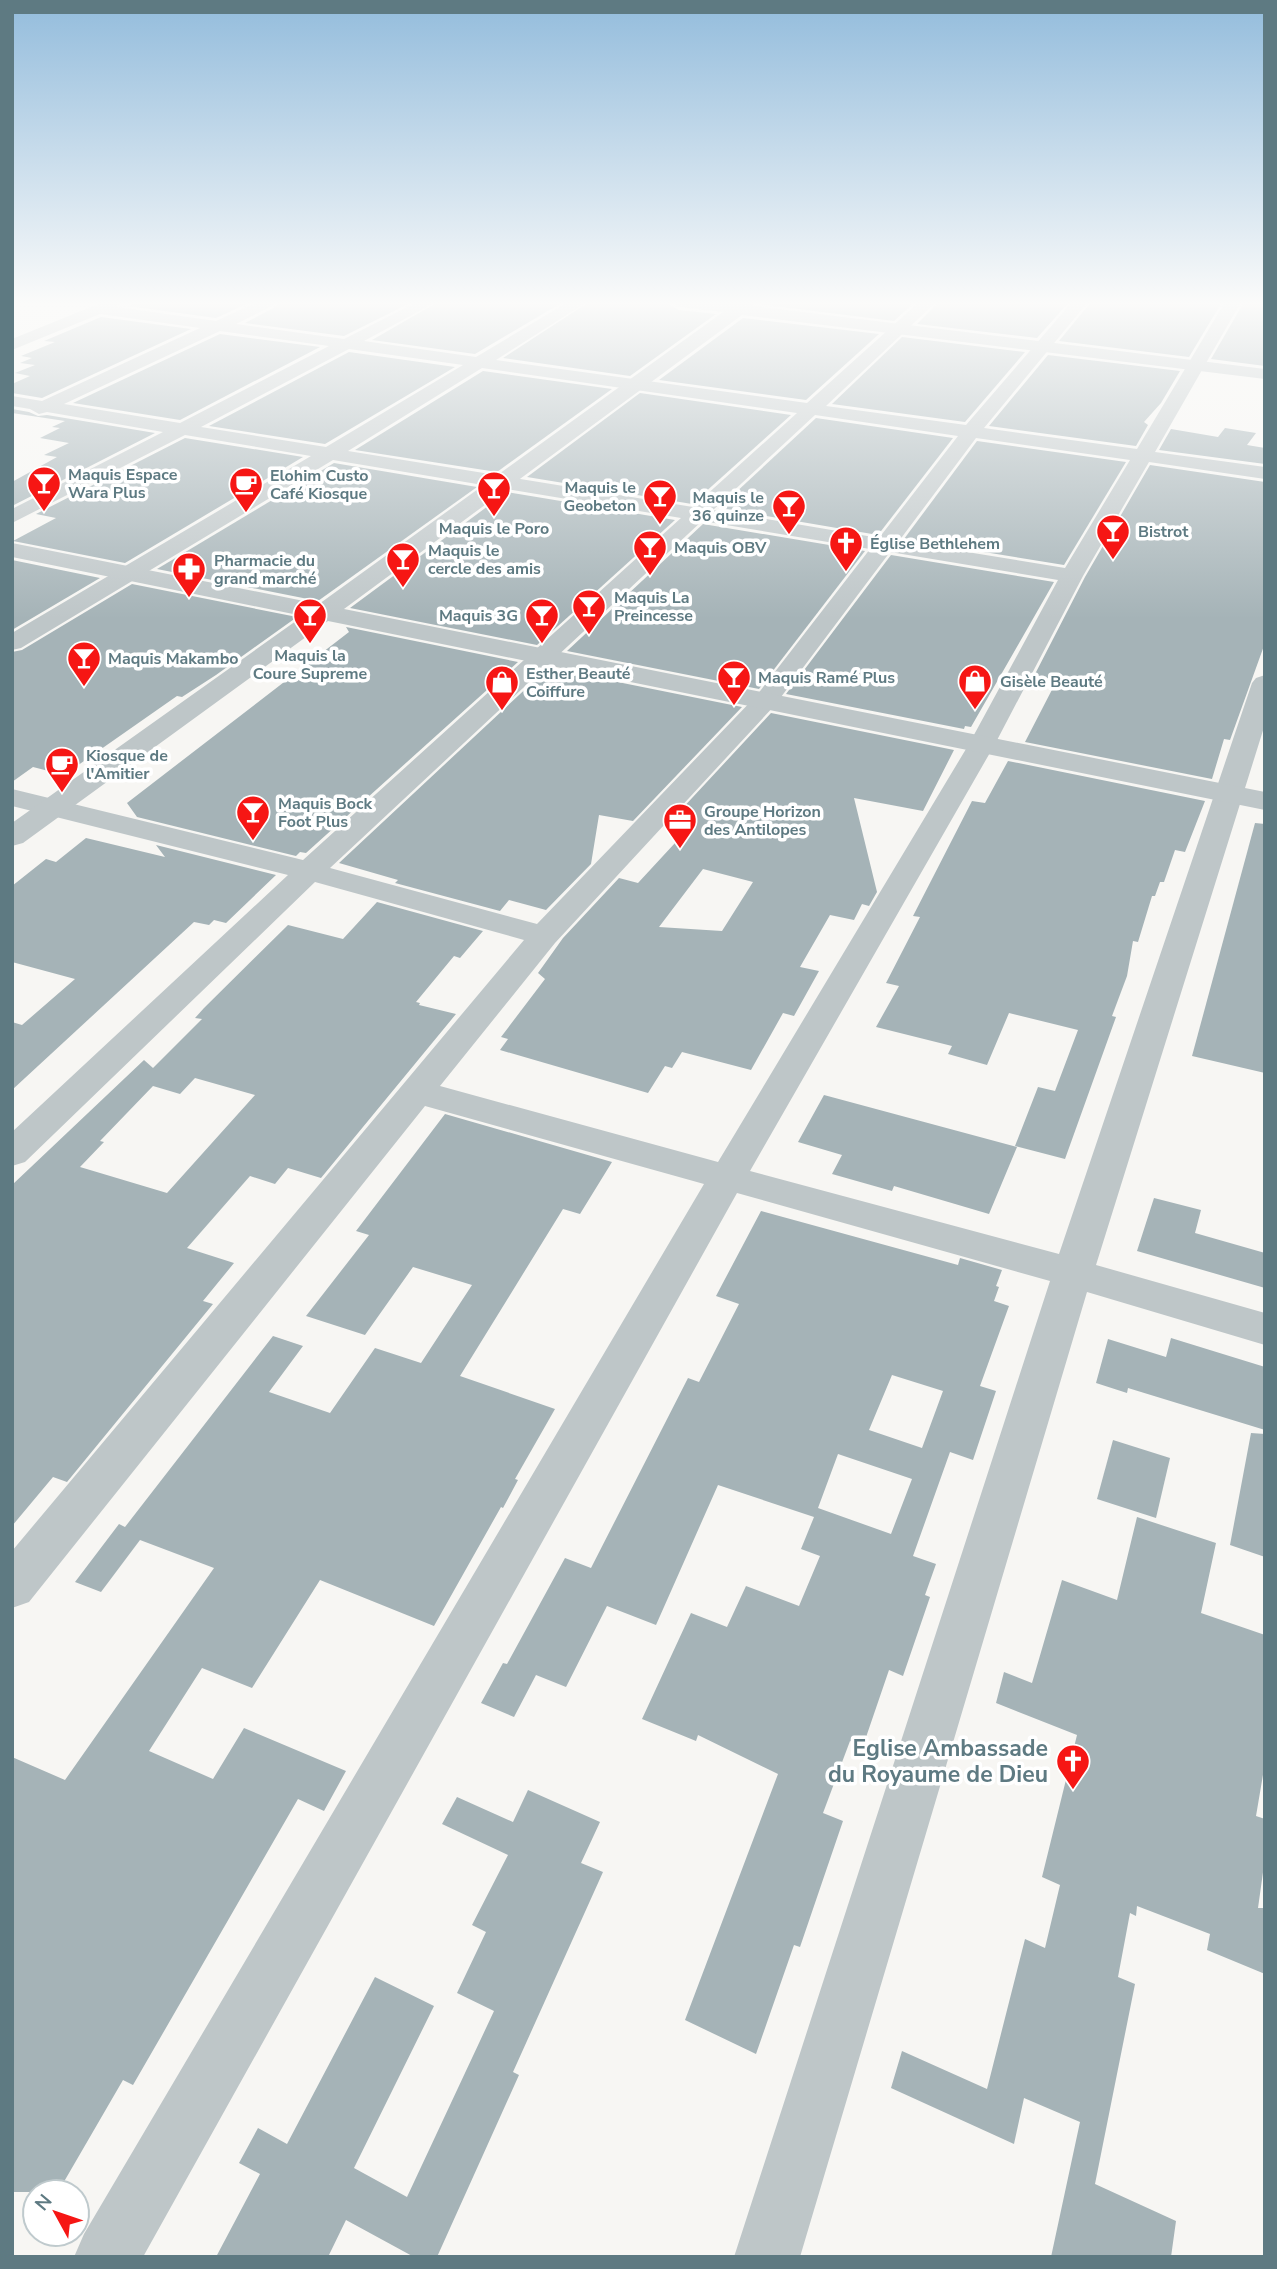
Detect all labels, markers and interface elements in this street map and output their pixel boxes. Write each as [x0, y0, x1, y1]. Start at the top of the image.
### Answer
bar icon: Maquis Espace Wara Plus [25, 464, 63, 513]
place label: Maquis Espace Wara Plus [68, 464, 178, 504]
cafe icon: Elohim Custo Café Kiosque [227, 465, 265, 514]
place label: Elohim Custo Café Kiosque [270, 465, 369, 505]
bar icon: Maquis le Poro [475, 469, 513, 518]
place label: Maquis le Geobeton [563, 477, 636, 517]
bar icon: Maquis le Geobeton [641, 477, 679, 526]
place label: Maquis le 36 quinze [692, 487, 764, 527]
bar icon: Maquis le 36 quinze [770, 487, 808, 536]
bar icon: Bistrot [1094, 512, 1132, 561]
place label: Maquis le Poro [439, 518, 549, 540]
place label: Bistrot [1138, 521, 1189, 543]
church icon: Église Bethlehem [827, 524, 865, 573]
bar icon: Maquis OBV [631, 528, 669, 577]
place label: Église Bethlehem [870, 533, 1000, 555]
place label: Maquis OBV [674, 537, 767, 559]
bar icon: Maquis le cercle des amis [384, 540, 422, 589]
place label: Maquis le cercle des amis [428, 540, 541, 580]
pharmacy icon: Pharmacie du grand marché [170, 550, 208, 599]
place label: Pharmacie du grand marché [214, 550, 317, 590]
bar icon: Maquis La Preincesse [570, 587, 608, 636]
place label: Maquis La Preincesse [614, 587, 693, 627]
bar icon: Maquis la Coure Supreme [291, 596, 329, 645]
bar icon: Maquis 3G [523, 596, 561, 645]
place label: Maquis 3G [439, 605, 518, 627]
bar icon: Maquis Makambo [65, 639, 103, 688]
place label: Maquis la Coure Supreme [253, 645, 368, 685]
place label: Maquis Makambo [108, 648, 238, 670]
bar icon: Maquis Ramé Plus [715, 658, 753, 707]
shop icon: Gisèle Beauté [956, 662, 994, 711]
shop icon: Esther Beauté Coiffure [483, 663, 521, 712]
place label: Esther Beauté Coiffure [526, 663, 631, 703]
place label: Maquis Ramé Plus [758, 667, 895, 689]
place label: Gisèle Beauté [1000, 671, 1103, 693]
cafe icon: Kiosque de l'Amitier [43, 745, 81, 794]
place label: Kiosque de l'Amitier [86, 745, 168, 785]
bar icon: Maquis Bock Foot Plus [234, 793, 272, 842]
place label: Maquis Bock Foot Plus [278, 793, 372, 833]
office icon: Groupe Horizon des Antilopes [661, 801, 699, 850]
place label: Groupe Horizon des Antilopes [704, 801, 821, 841]
place label: Eglise Ambassade du Royaume de Dieu [828, 1733, 1048, 1790]
church icon: Eglise Ambassade du Royaume de Dieu [1054, 1742, 1092, 1791]
north arrow [21, 2178, 91, 2248]
text: N [29, 2189, 58, 2217]

